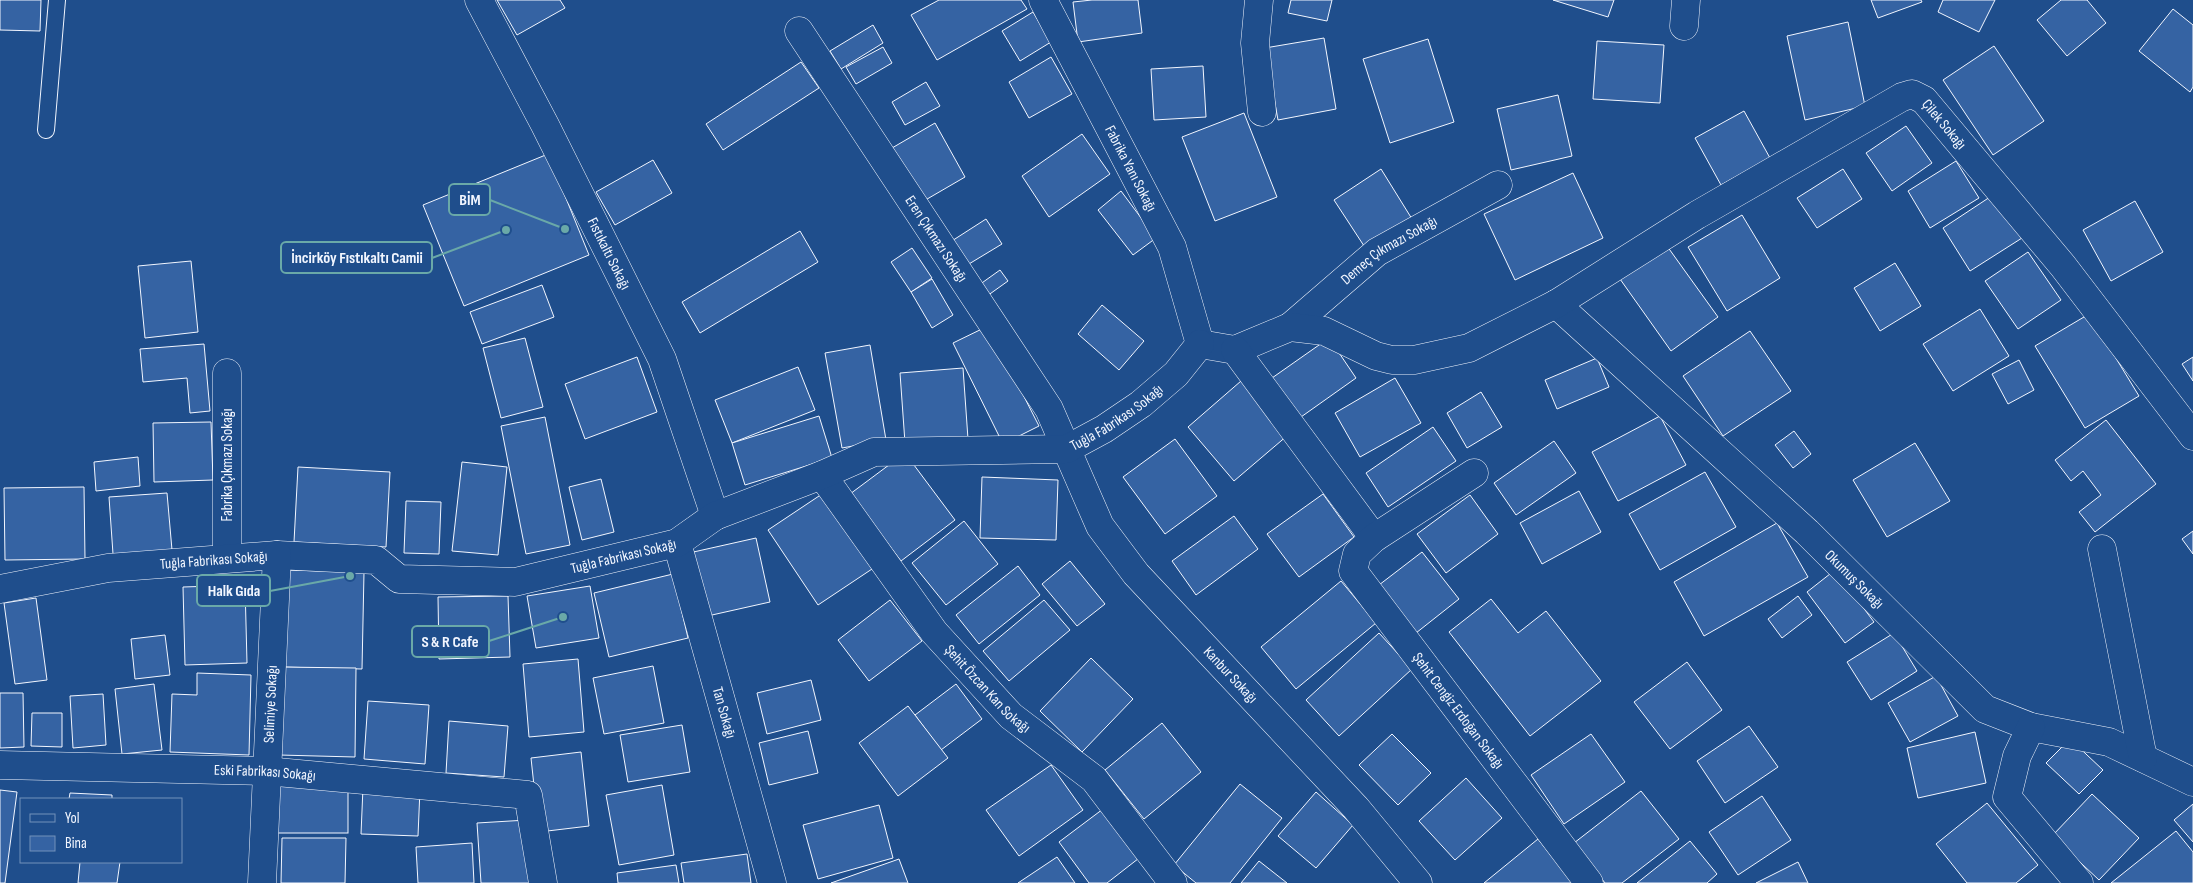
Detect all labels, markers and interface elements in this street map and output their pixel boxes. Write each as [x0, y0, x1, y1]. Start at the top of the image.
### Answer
street label: Çilek Sokağı [1918, 95, 1971, 153]
street label: Fabrika Yanı Sokağı [1101, 122, 1161, 215]
callout: BİM [449, 184, 490, 215]
text: BİM [459, 191, 481, 210]
street label: Eren Çıkmazı Sokağı [901, 192, 972, 286]
street label: Demeç Çıkmazı Sokağı [1337, 211, 1440, 289]
street label: Fıstıkaltı Sokağı [583, 214, 635, 293]
callout: İncirköy Fıstıkaltı Camii [281, 242, 432, 273]
text: İncirköy Fıstıkaltı Camii [291, 249, 423, 268]
street label: Tuğla Fabrikası Sokağı [1067, 380, 1167, 455]
street label: Fabrika Çıkmazı Sokağı [218, 408, 237, 522]
street label: Tuğla Fabrikası Sokağı [569, 534, 678, 578]
street label: Tuğla Fabrikası Sokağı [159, 546, 268, 573]
street label: Okumuş Sokağı [1821, 546, 1888, 613]
callout: Halk Gıda [197, 575, 270, 606]
text: Halk Gıda [208, 582, 260, 601]
callout: S & R Cafe [412, 626, 489, 657]
text: S & R Cafe [421, 633, 479, 652]
street label: Şehit Özcan Kan Sokağı [941, 640, 1034, 737]
street label: Kanbur Sokağı [1199, 642, 1262, 707]
street label: Şehit Cengiz Erdoğan Sokağı [1408, 649, 1509, 772]
street label: Selimiye Sokağı [259, 665, 281, 744]
street label: Tan Sokağı [708, 685, 741, 740]
street label: Eski Fabrikası Sokağı [214, 760, 317, 785]
legend [20, 798, 182, 863]
text: Yol [65, 809, 80, 828]
text: Bina [65, 834, 87, 853]

